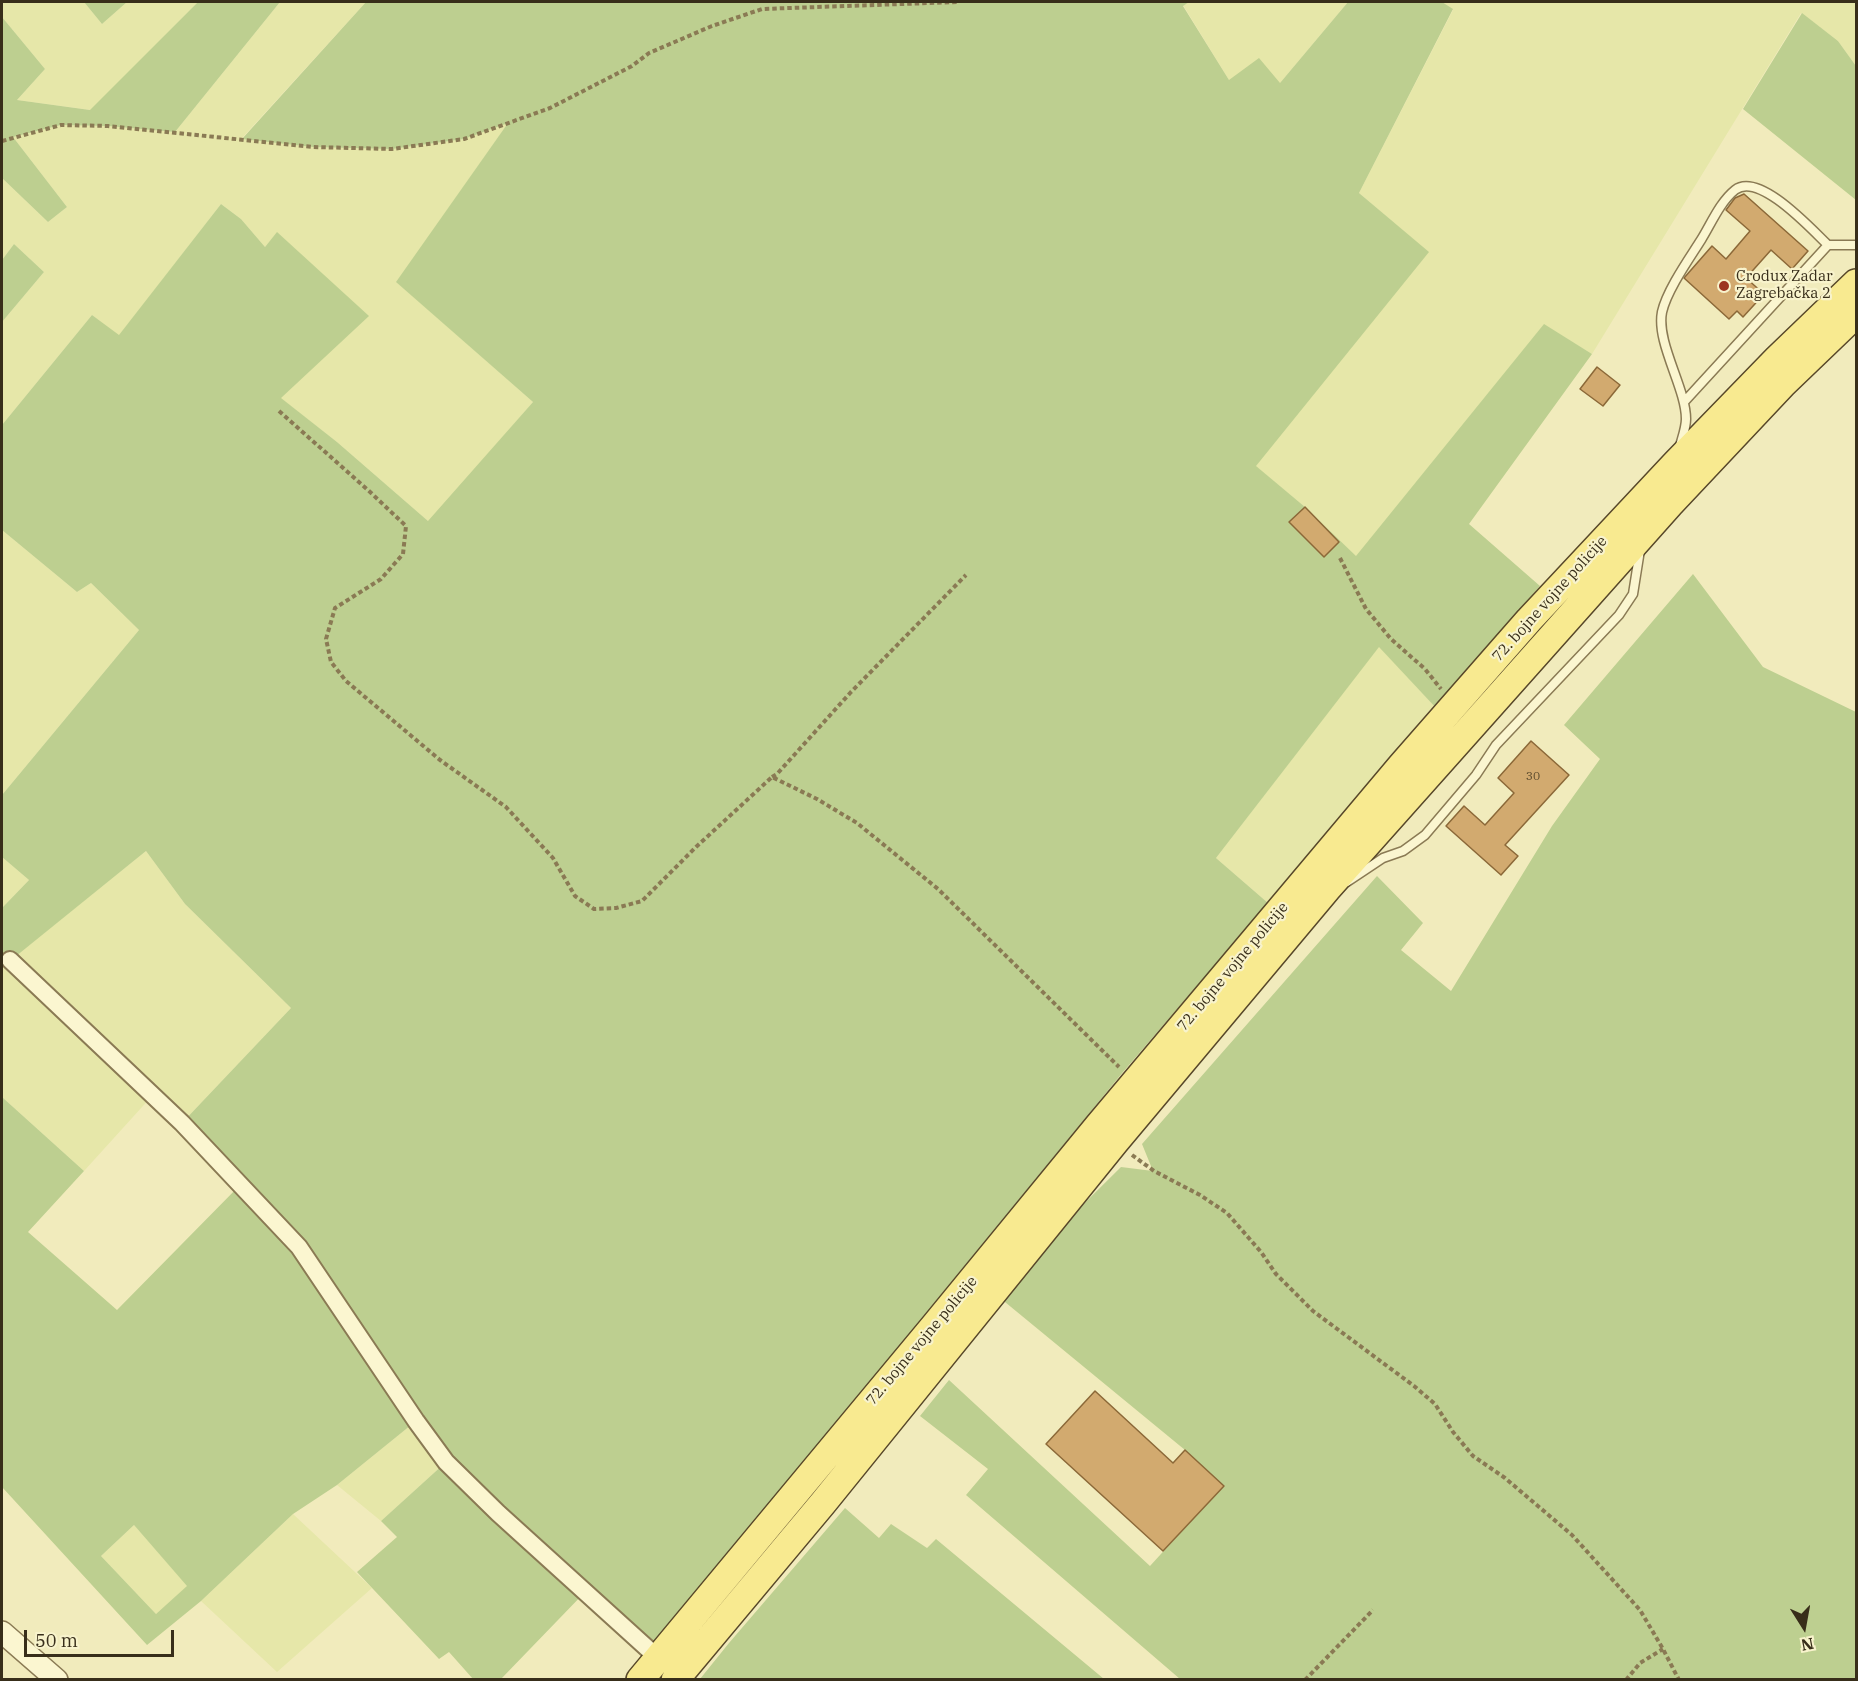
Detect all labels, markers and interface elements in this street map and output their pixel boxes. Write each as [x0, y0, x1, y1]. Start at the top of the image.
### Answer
place label: Crodux Zadar Zagrebačka 2 [1736, 268, 1833, 303]
marker: Crodux Zadar Zagrebačka 2 [1717, 279, 1731, 293]
street label: 72. bojne vojne policije [1489, 532, 1611, 666]
house number: 30 [1526, 770, 1540, 784]
street label: 72. bojne vojne policije [1174, 899, 1292, 1035]
street label: 72. bojne vojne policije [863, 1273, 981, 1409]
north arrow [1774, 1597, 1834, 1657]
scale bar [27, 1618, 177, 1656]
text: 50 m [35, 1629, 78, 1652]
text: N [1799, 1634, 1816, 1656]

